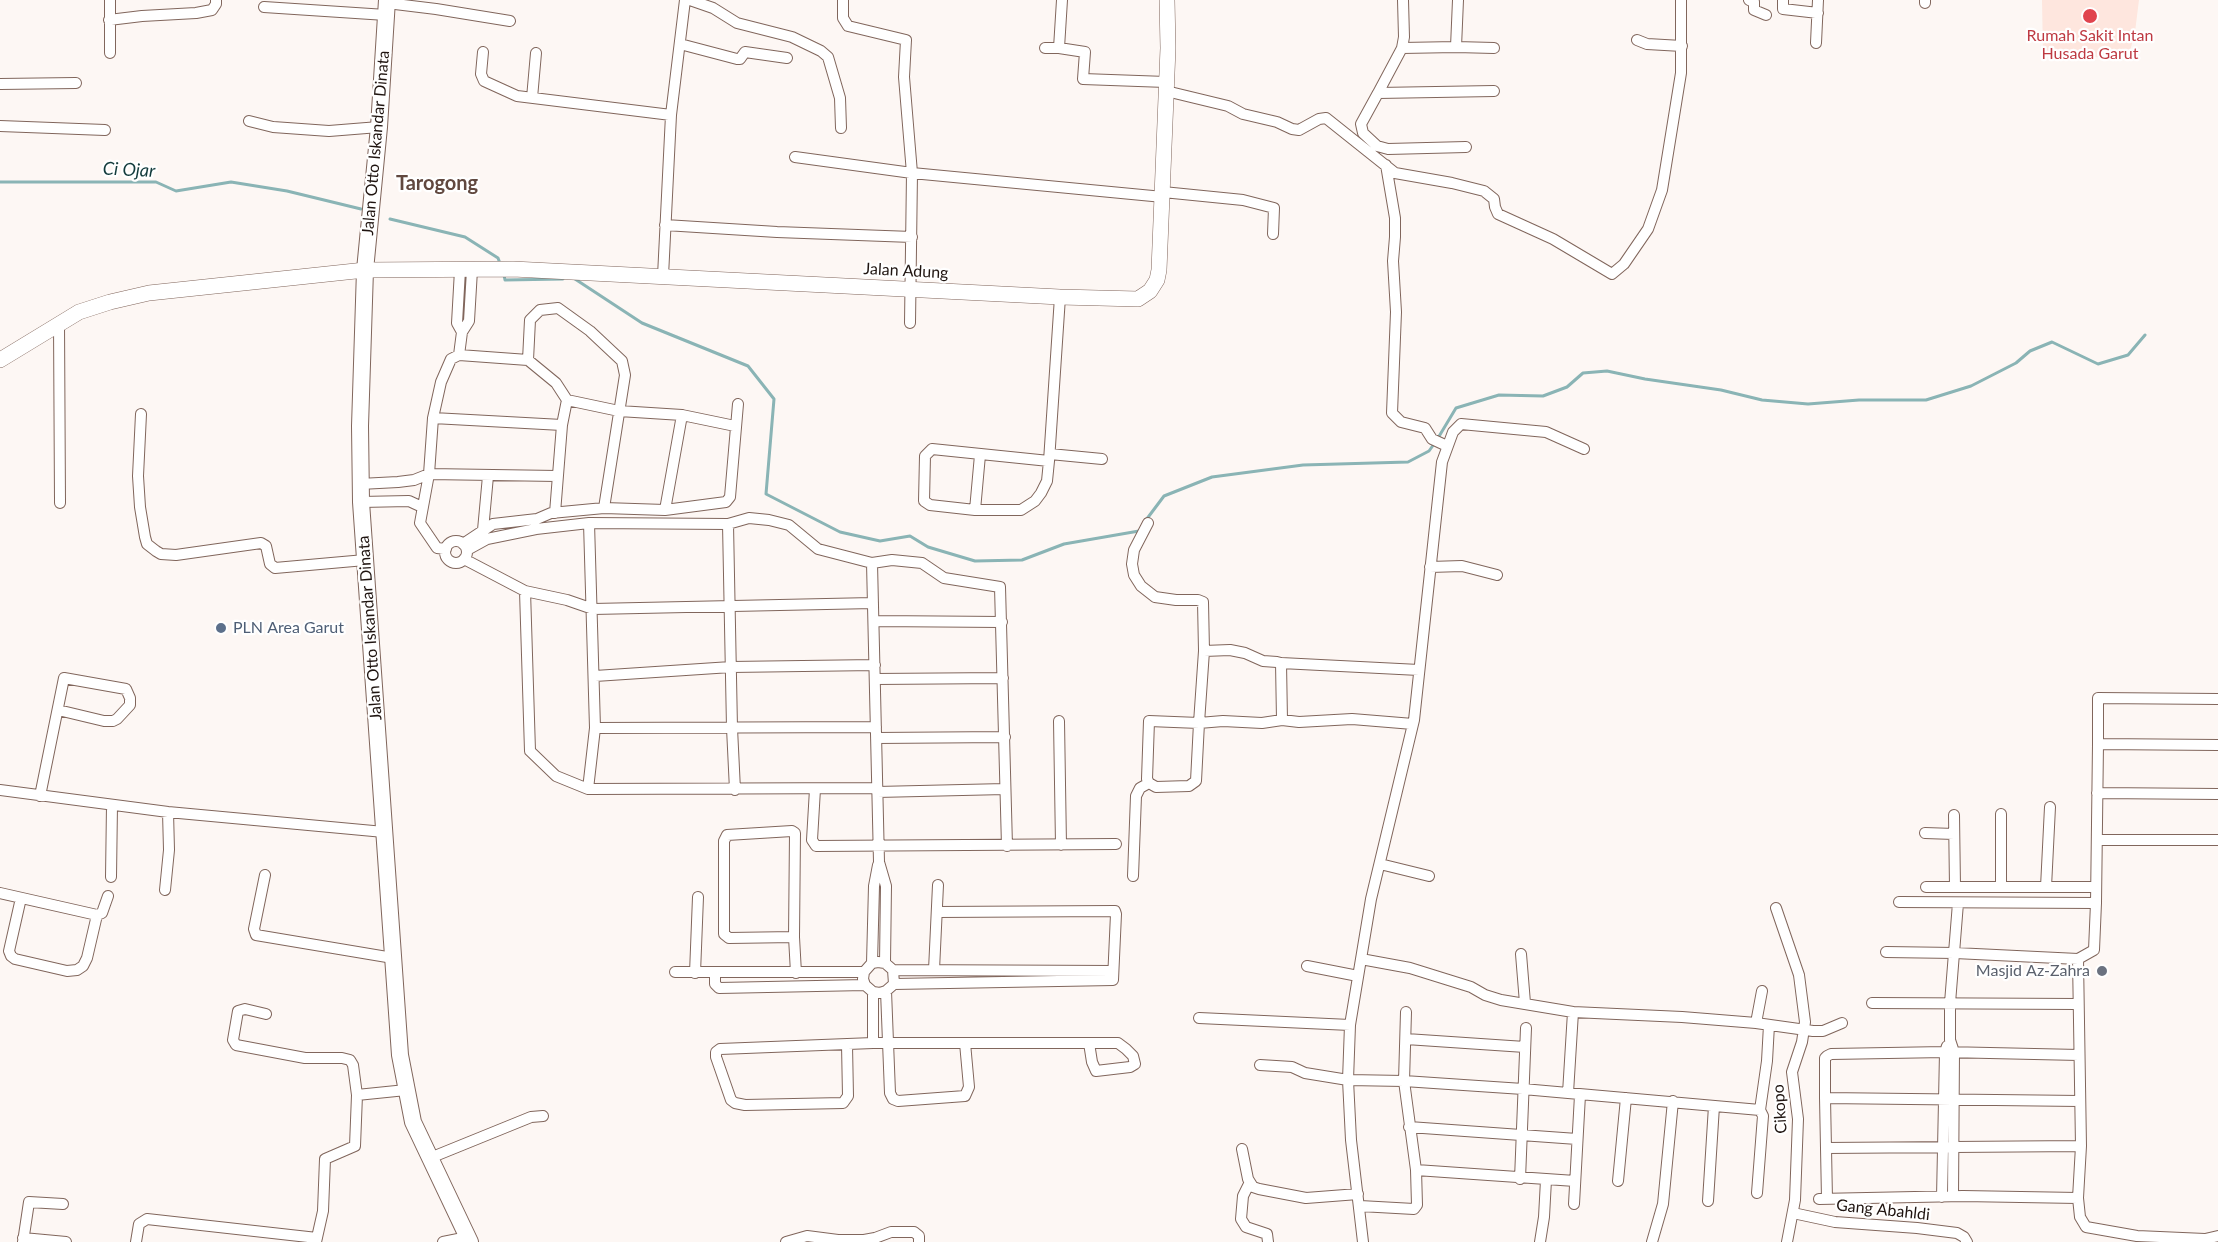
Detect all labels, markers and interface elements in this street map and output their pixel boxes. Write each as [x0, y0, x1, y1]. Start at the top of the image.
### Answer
marker: Rumah Sakit Intan Husada Garut [2081, 7, 2099, 25]
place label: Rumah Sakit Intan Husada Garut [2027, 26, 2153, 64]
street label: Jalan Otto Iskandar Dinata [358, 50, 394, 236]
water label: Ci Ojar [102, 158, 156, 182]
district label: Tarogong [396, 172, 478, 196]
street label: Jalan Adung [863, 259, 949, 283]
street label: Jalan Otto Iskandar Dinata [354, 535, 386, 721]
place label: PLN Area Garut [233, 618, 344, 638]
marker: PLN Area Garut [214, 621, 228, 635]
place label: Masjid Az-Zahra [1976, 961, 2090, 981]
marker: Masjid Az-Zahra [2095, 964, 2109, 978]
street label: Cikopo [1769, 1084, 1791, 1134]
street label: Gang Abahldi [1835, 1196, 1931, 1224]

